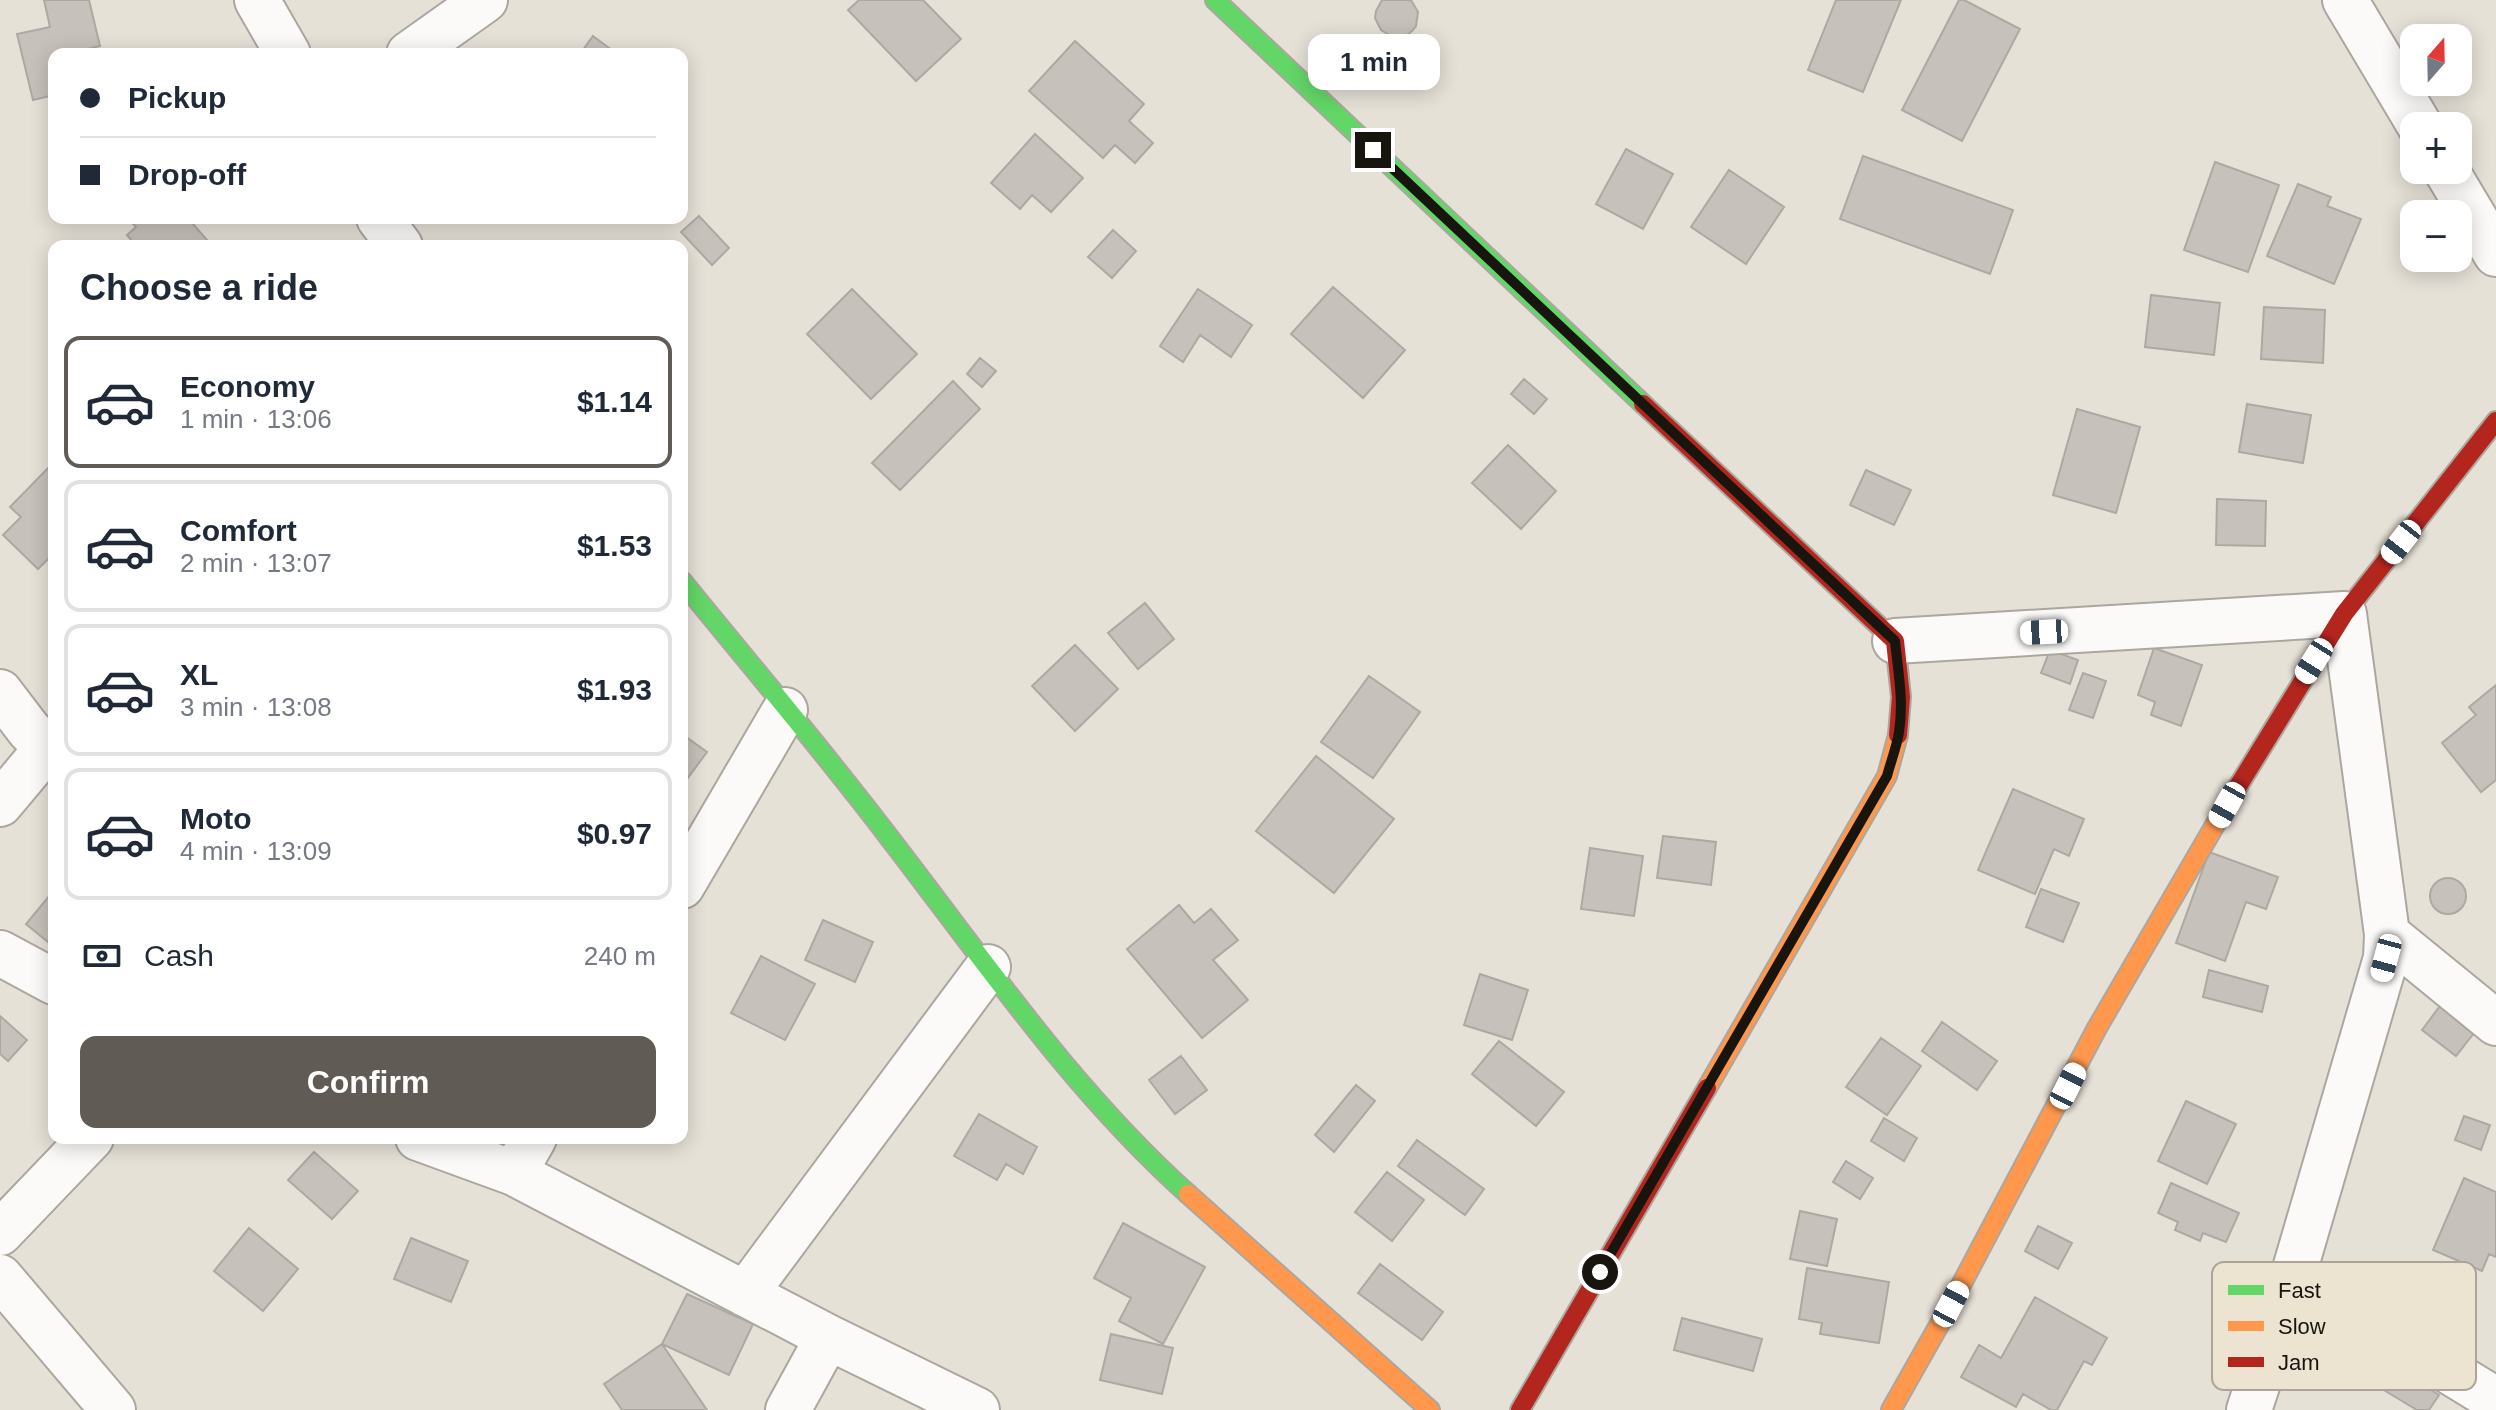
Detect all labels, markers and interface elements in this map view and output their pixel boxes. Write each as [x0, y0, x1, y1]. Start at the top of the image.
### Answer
north arrow [2400, 24, 2472, 96]
map controls [2400, 24, 2472, 272]
callout: 1 min [1307, 34, 1439, 90]
text: 1 min [1340, 47, 1408, 77]
text: Pickup [128, 81, 226, 114]
button: + [2400, 112, 2472, 184]
route end [1355, 132, 1391, 168]
text: Drop-off [128, 158, 246, 191]
button: − [2400, 200, 2472, 272]
text: Choose a ride [80, 267, 318, 308]
icon: car [84, 366, 156, 438]
text: Economy [180, 370, 315, 403]
text: $1.14 [577, 385, 652, 418]
text: 1 min · 13:06 [180, 404, 332, 434]
icon: car [84, 510, 156, 582]
text: Comfort [180, 514, 297, 547]
car [2377, 516, 2425, 568]
text: $1.53 [577, 529, 652, 562]
text: 2 min · 13:07 [180, 548, 332, 578]
car [2019, 619, 2069, 645]
car [2291, 634, 2337, 688]
icon: car [84, 654, 156, 726]
text: XL [180, 658, 218, 691]
text: $1.93 [577, 673, 652, 706]
text: 3 min · 13:08 [180, 692, 332, 722]
car [2205, 778, 2249, 832]
icon: car [84, 798, 156, 870]
text: Moto [180, 802, 252, 835]
text: $0.97 [577, 817, 652, 850]
text: 4 min · 13:09 [180, 836, 332, 866]
car [2368, 932, 2404, 984]
icon: cash [80, 934, 124, 978]
text: Cash [144, 939, 214, 972]
text: 240 m [584, 941, 656, 971]
button: Confirm [80, 1036, 656, 1128]
car [2046, 1059, 2090, 1113]
route start [1582, 1254, 1618, 1290]
legend [2212, 1262, 2476, 1390]
car [1929, 1277, 1973, 1331]
text: Fast [2278, 1278, 2321, 1303]
text: Slow [2278, 1314, 2326, 1339]
text: Jam [2278, 1350, 2320, 1375]

